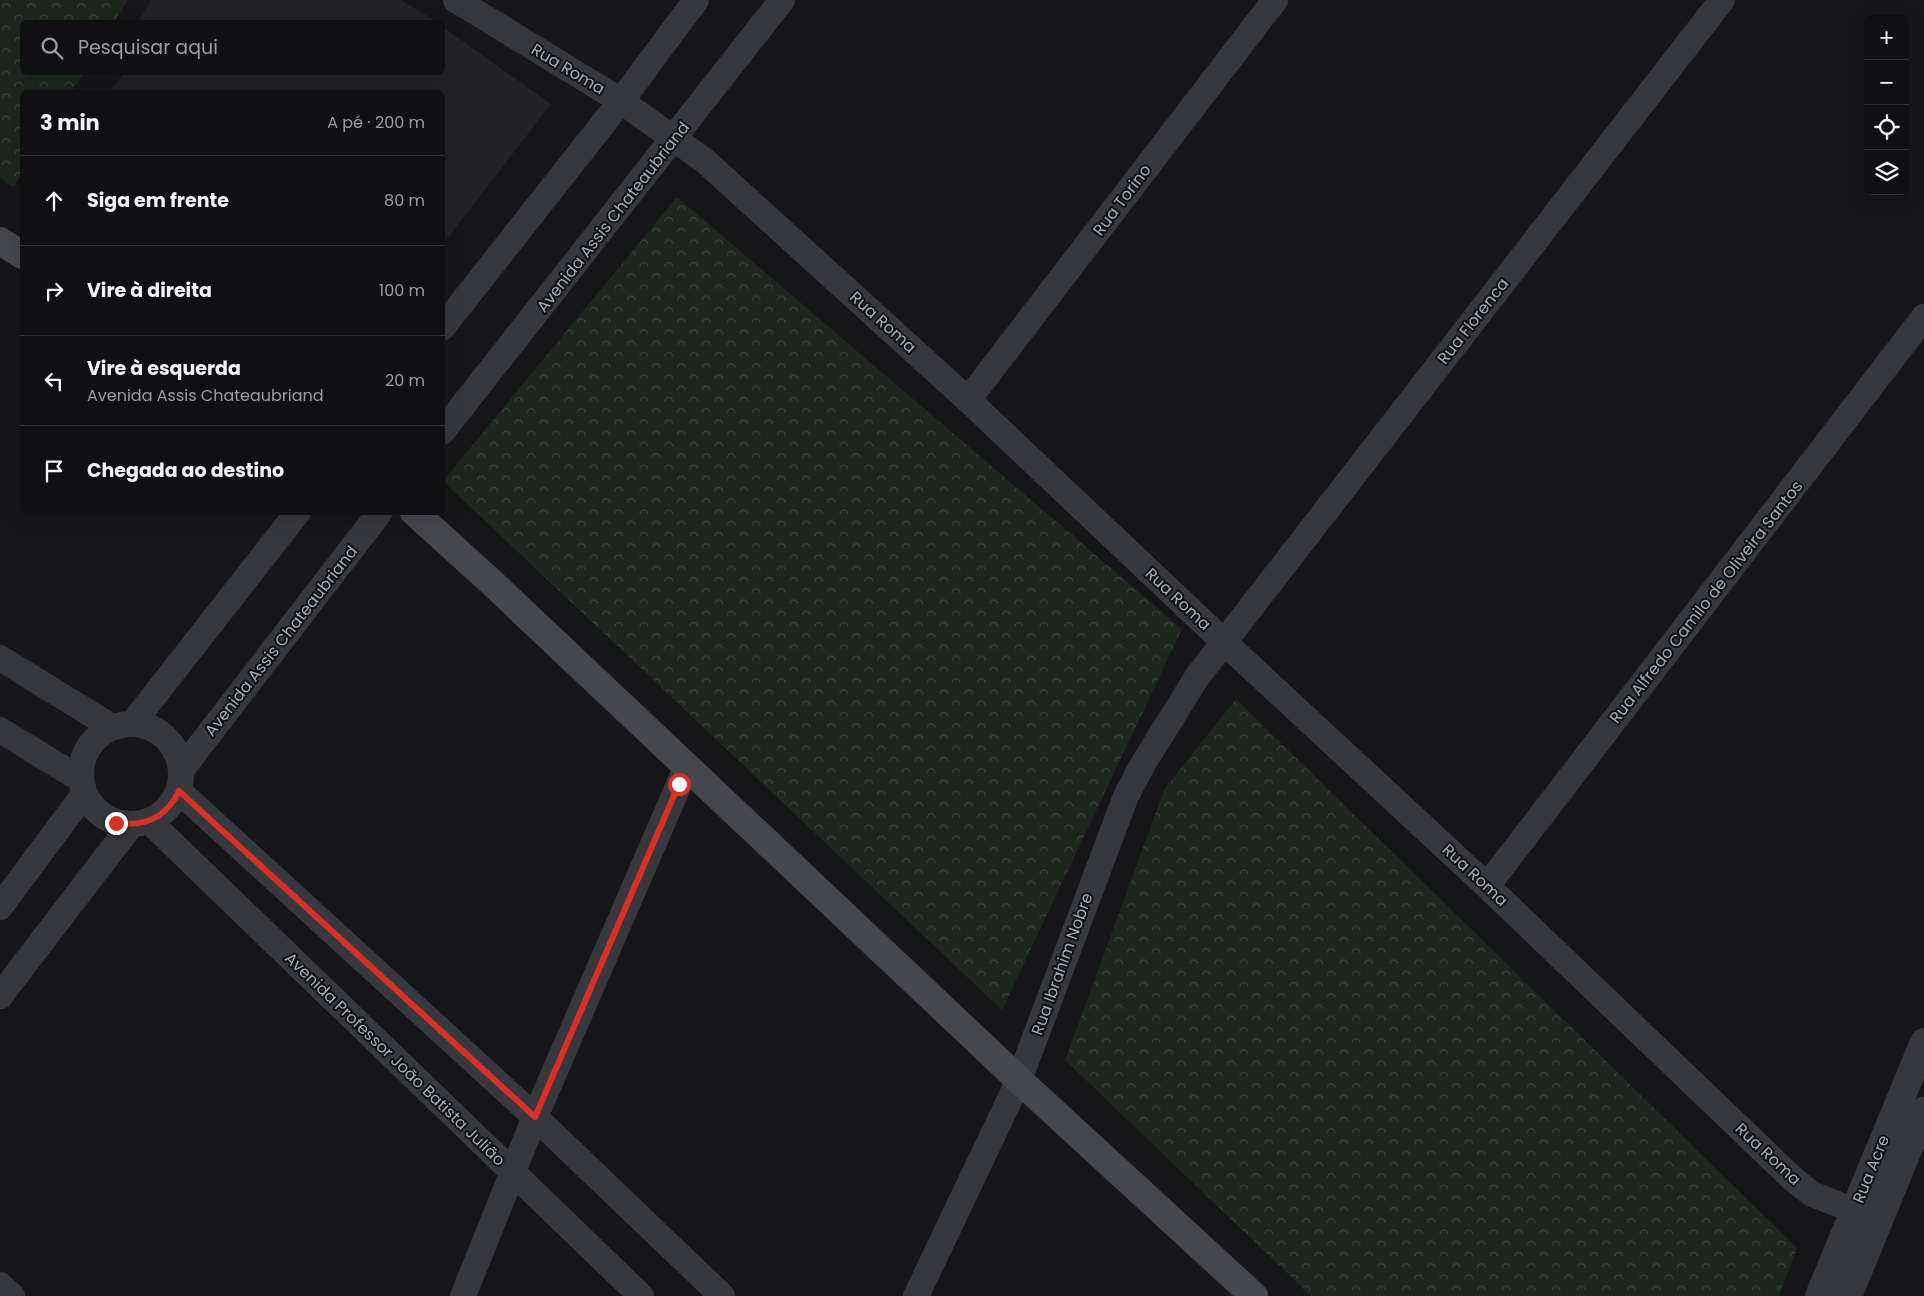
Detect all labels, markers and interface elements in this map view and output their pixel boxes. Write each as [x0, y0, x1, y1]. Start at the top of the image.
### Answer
map controls [1864, 15, 1909, 195]
button: + [1864, 15, 1909, 60]
search box [20, 20, 445, 75]
icon: search [38, 34, 66, 62]
text: Pesquisar aqui [78, 34, 218, 61]
street label: Rua Roma [527, 38, 609, 100]
button: − [1864, 60, 1909, 105]
button: locate [1864, 105, 1909, 150]
text: 3 min [40, 108, 100, 137]
text: A pé · 200 m [327, 111, 425, 134]
street label: Avenida Assis Chateaubriand [531, 117, 695, 317]
button: layers [1864, 150, 1909, 195]
street label: Rua Torino [1087, 159, 1157, 241]
icon: ahead [40, 187, 68, 215]
text: Siga em frente [87, 187, 229, 214]
text: 80 m [384, 189, 425, 212]
street label: Rua Florenca [1432, 273, 1514, 369]
icon: right [40, 277, 68, 305]
text: Vire à direita [87, 277, 212, 304]
text: 100 m [379, 279, 425, 302]
street label: Rua Roma [845, 286, 921, 358]
text: Vire à esquerda [87, 355, 241, 382]
icon: left [40, 367, 68, 395]
text: 20 m [385, 369, 425, 392]
text: Avenida Assis Chateaubriand [87, 384, 324, 407]
icon: arrive [40, 457, 68, 485]
text: Chegada ao destino [87, 457, 284, 484]
street label: Rua Alfredo Camilo de Oliveira Santos [1604, 476, 1808, 728]
street label: Avenida Assis Chateaubriand [199, 541, 363, 741]
street label: Rua Roma [1140, 563, 1216, 635]
route start [668, 773, 691, 796]
route end [105, 812, 128, 835]
street label: Rua Roma [1437, 839, 1513, 911]
street label: Rua Ibrahim Nobre [1026, 890, 1098, 1038]
street label: Avenida Professor João Batista Julião [279, 947, 511, 1171]
street label: Rua Roma [1730, 1118, 1806, 1190]
street label: Rua Acre [1847, 1132, 1895, 1206]

